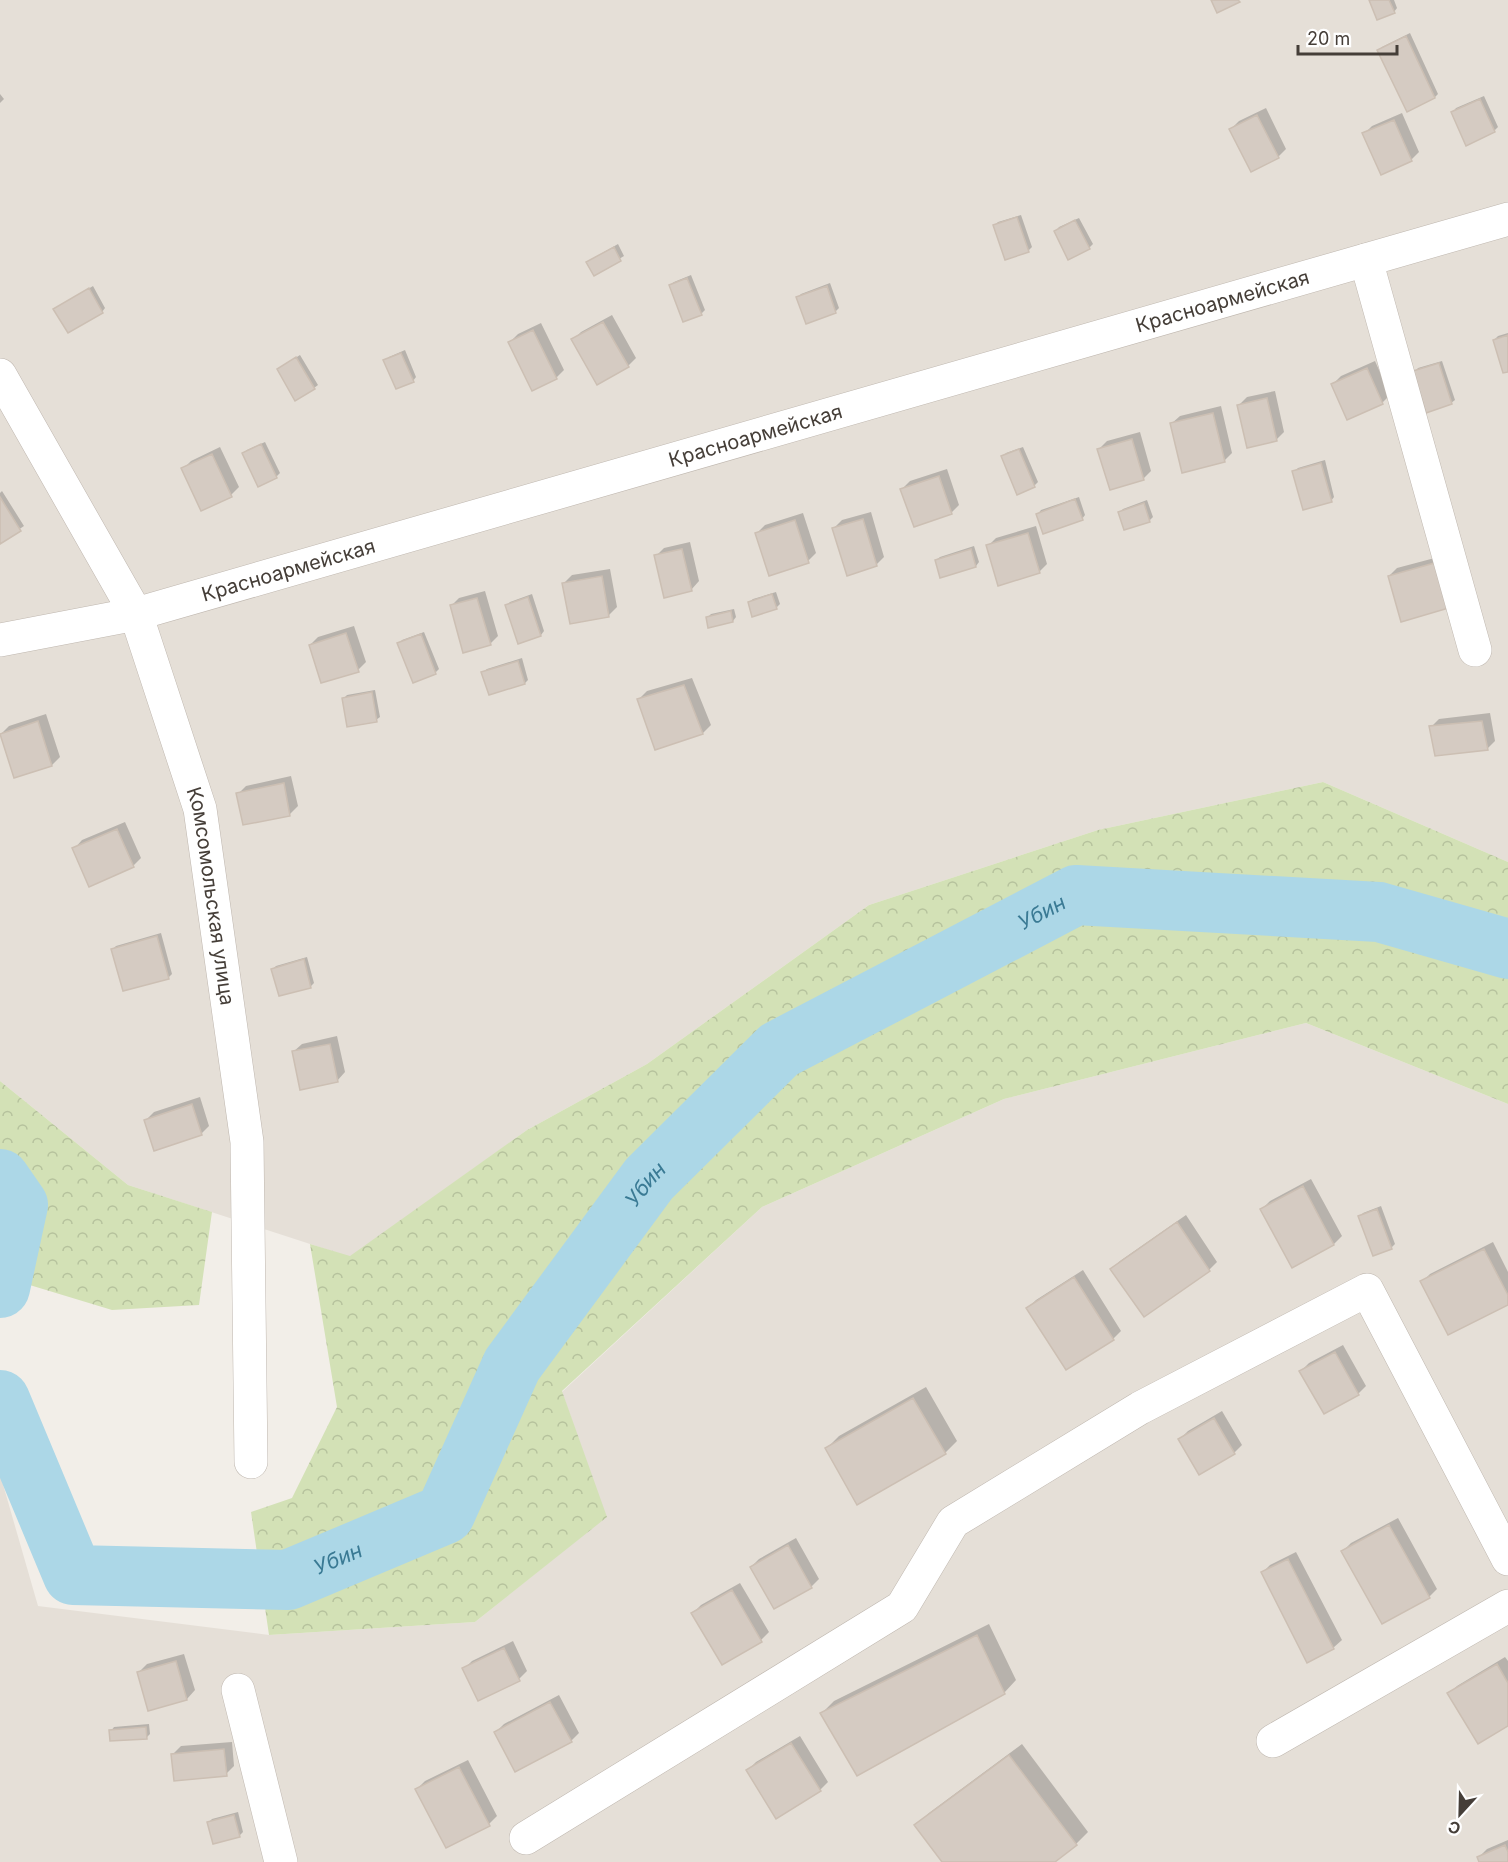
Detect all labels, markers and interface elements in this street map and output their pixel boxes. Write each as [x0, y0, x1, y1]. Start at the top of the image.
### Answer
scale bar [1298, 18, 1397, 56]
text: 20 m [1307, 28, 1350, 49]
street label: Красноармейская [1133, 265, 1312, 338]
street label: Красноармейская [666, 399, 845, 472]
street label: Красноармейская [199, 534, 378, 607]
street label: Комсомольская улица [182, 784, 240, 1007]
water label: Убин [1013, 890, 1070, 935]
water label: Убин [620, 1156, 671, 1212]
water label: Убин [310, 1537, 366, 1580]
north arrow [1430, 1784, 1490, 1844]
text: С [1445, 1816, 1464, 1839]

